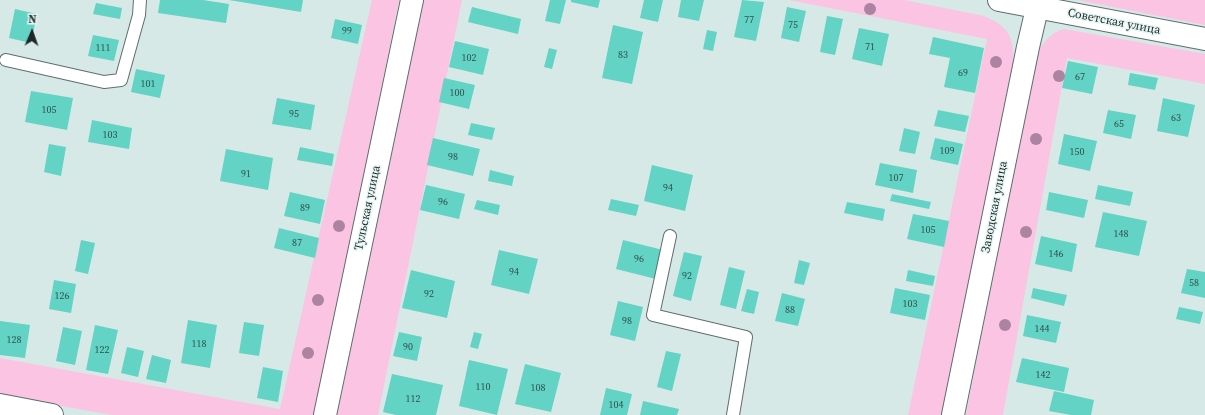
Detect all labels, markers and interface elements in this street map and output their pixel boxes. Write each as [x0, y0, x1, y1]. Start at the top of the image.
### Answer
street label: Советская улица [1066, 6, 1162, 38]
north arrow [12, 12, 52, 52]
text: N [28, 12, 37, 27]
house number: 77 [744, 14, 754, 26]
house number: 75 [788, 19, 798, 31]
house number: 99 [342, 25, 352, 37]
house number: 71 [865, 41, 875, 53]
house number: 111 [96, 42, 110, 54]
house number: 83 [618, 49, 628, 61]
house number: 102 [462, 52, 476, 64]
house number: 69 [958, 67, 968, 79]
house number: 67 [1075, 71, 1085, 83]
house number: 101 [141, 78, 155, 90]
house number: 100 [450, 87, 464, 99]
house number: 105 [42, 104, 56, 116]
house number: 95 [289, 108, 299, 120]
house number: 63 [1171, 112, 1181, 124]
house number: 65 [1114, 118, 1124, 130]
house number: 103 [103, 129, 117, 141]
house number: 109 [940, 145, 954, 157]
house number: 150 [1070, 146, 1084, 158]
house number: 98 [448, 151, 458, 163]
street label: Заводская улица [979, 160, 1011, 254]
street label: Тульская улица [352, 164, 384, 252]
house number: 91 [241, 168, 251, 180]
house number: 107 [889, 172, 903, 184]
house number: 94 [663, 182, 673, 194]
house number: 96 [438, 196, 448, 208]
house number: 89 [300, 202, 310, 214]
house number: 105 [921, 224, 935, 236]
house number: 148 [1114, 228, 1128, 240]
house number: 87 [292, 237, 302, 249]
house number: 146 [1049, 248, 1063, 260]
house number: 96 [634, 253, 644, 265]
house number: 94 [509, 266, 519, 278]
house number: 92 [682, 270, 692, 282]
house number: 58 [1189, 277, 1199, 289]
house number: 92 [424, 288, 434, 300]
house number: 126 [55, 290, 69, 302]
house number: 103 [903, 298, 917, 310]
house number: 88 [785, 304, 795, 316]
house number: 98 [622, 315, 632, 327]
house number: 144 [1035, 323, 1049, 335]
house number: 128 [7, 334, 21, 346]
house number: 118 [192, 338, 206, 350]
house number: 90 [403, 341, 413, 353]
house number: 122 [95, 344, 109, 356]
house number: 142 [1036, 369, 1050, 381]
house number: 110 [476, 381, 490, 393]
house number: 108 [531, 382, 545, 394]
house number: 112 [406, 393, 420, 405]
house number: 104 [609, 399, 623, 411]

